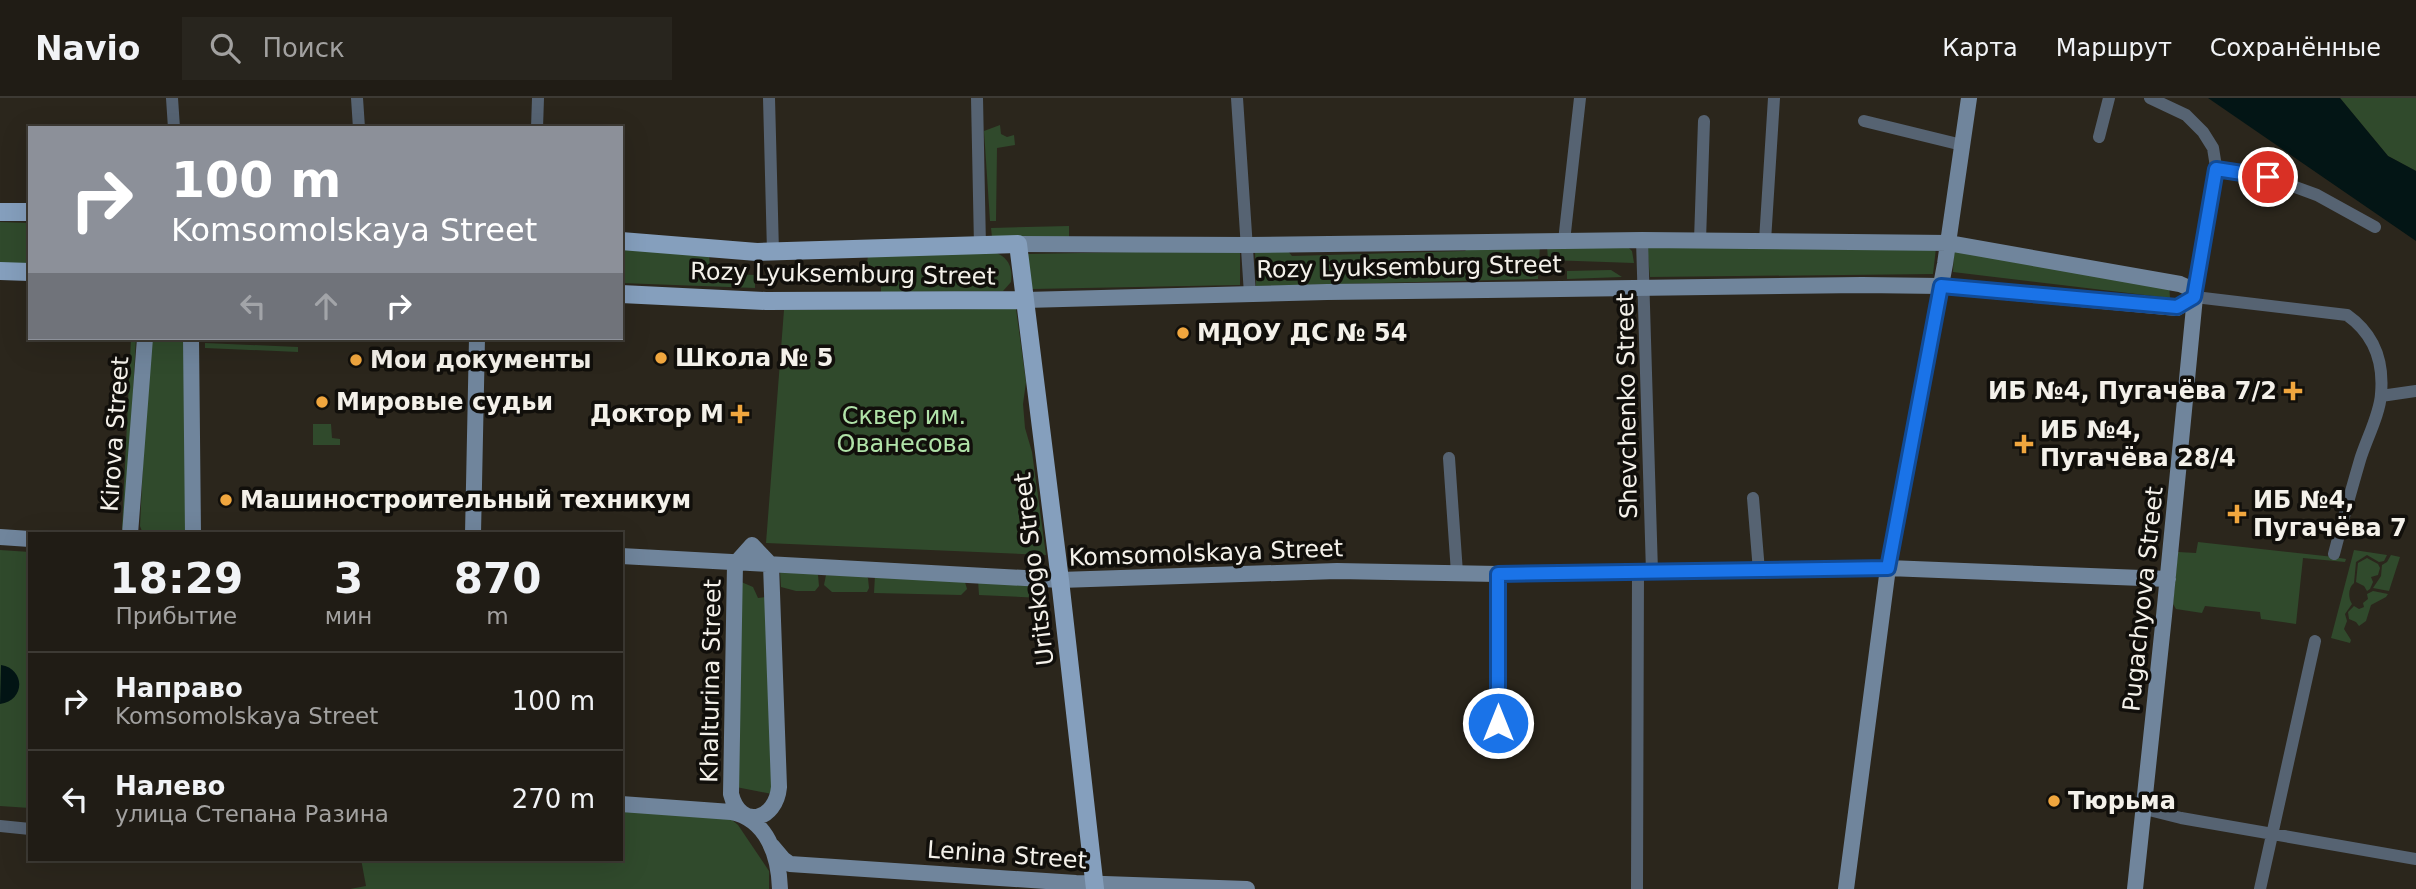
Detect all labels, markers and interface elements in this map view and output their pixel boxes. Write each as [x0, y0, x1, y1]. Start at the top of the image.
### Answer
search box [182, 17, 672, 80]
text: Navio [35, 29, 140, 68]
icon: search [206, 29, 244, 67]
text: Поиск [262, 33, 345, 63]
text: Карта [1942, 34, 2018, 62]
text: Маршрут [2056, 34, 2172, 62]
text: Сохранённые [2210, 34, 2381, 62]
pin [2238, 147, 2298, 207]
text: 100 m [171, 152, 341, 209]
icon: right [56, 154, 147, 245]
icon: arrive [2249, 158, 2287, 196]
text: Komsomolskaya Street [171, 211, 537, 249]
street label: Rozy Lyuksemburg Street [1256, 250, 1562, 284]
street label: Rozy Lyuksemburg Street [690, 257, 996, 291]
icon: left [234, 287, 272, 325]
icon: ahead [307, 287, 345, 325]
icon: right [380, 287, 418, 325]
street label: Shevchenko Street [1611, 293, 1643, 519]
place label: МДОУ ДС № 54 [1197, 319, 1408, 347]
marker: МДОУ ДС № 54 [1175, 325, 1191, 341]
place label: Школа № 5 [675, 344, 833, 372]
place label: Мои документы [370, 346, 591, 374]
marker: Школа № 5 [653, 350, 669, 366]
marker: Мои документы [348, 352, 364, 368]
street label: Kirova Street [96, 355, 134, 513]
place label: ИБ №4, Пугачёва 7/2 [1988, 377, 2277, 405]
marker: ИБ №4, Пугачёва 7/2 [2283, 381, 2303, 401]
place label: Мировые судьи [336, 388, 553, 416]
marker: Мировые судьи [314, 394, 330, 410]
place label: Доктор М [590, 400, 724, 428]
park label: Сквер им. Ованесова [837, 402, 971, 458]
marker: Доктор М [730, 404, 750, 424]
place label: ИБ №4, Пугачёва 28/4 [2040, 416, 2236, 472]
marker: ИБ №4, Пугачёва 28/4 [2014, 434, 2034, 454]
street label: Uritskogo Street [1008, 471, 1060, 667]
street label: Pugachyova Street [2117, 485, 2169, 713]
place label: Машиностроительный техникум [240, 486, 691, 514]
place label: ИБ №4, Пугачёва 7 [2253, 486, 2407, 542]
marker: Машиностроительный техникум [218, 492, 234, 508]
marker: ИБ №4, Пугачёва 7 [2227, 504, 2247, 524]
street label: Komsomolskaya Street [1068, 534, 1344, 572]
text: 18:29 [110, 554, 243, 603]
text: 3 [334, 554, 363, 603]
text: 870 [454, 554, 541, 603]
street label: Khalturina Street [695, 579, 727, 783]
text: Прибытие [116, 603, 237, 629]
text: мин [325, 603, 372, 629]
text: m [486, 603, 509, 629]
text: Направо [115, 673, 243, 703]
icon: right [56, 682, 94, 720]
text: 100 m [512, 686, 595, 716]
position arrow [1461, 686, 1535, 760]
text: Komsomolskaya Street [115, 703, 378, 729]
text: Налево [115, 771, 225, 801]
icon: left [56, 780, 94, 818]
text: 270 m [512, 784, 595, 814]
place label: Тюрьма [2068, 787, 2176, 815]
marker: Тюрьма [2046, 793, 2062, 809]
text: улица Степана Разина [115, 801, 389, 827]
street label: Lenina Street [926, 835, 1088, 875]

